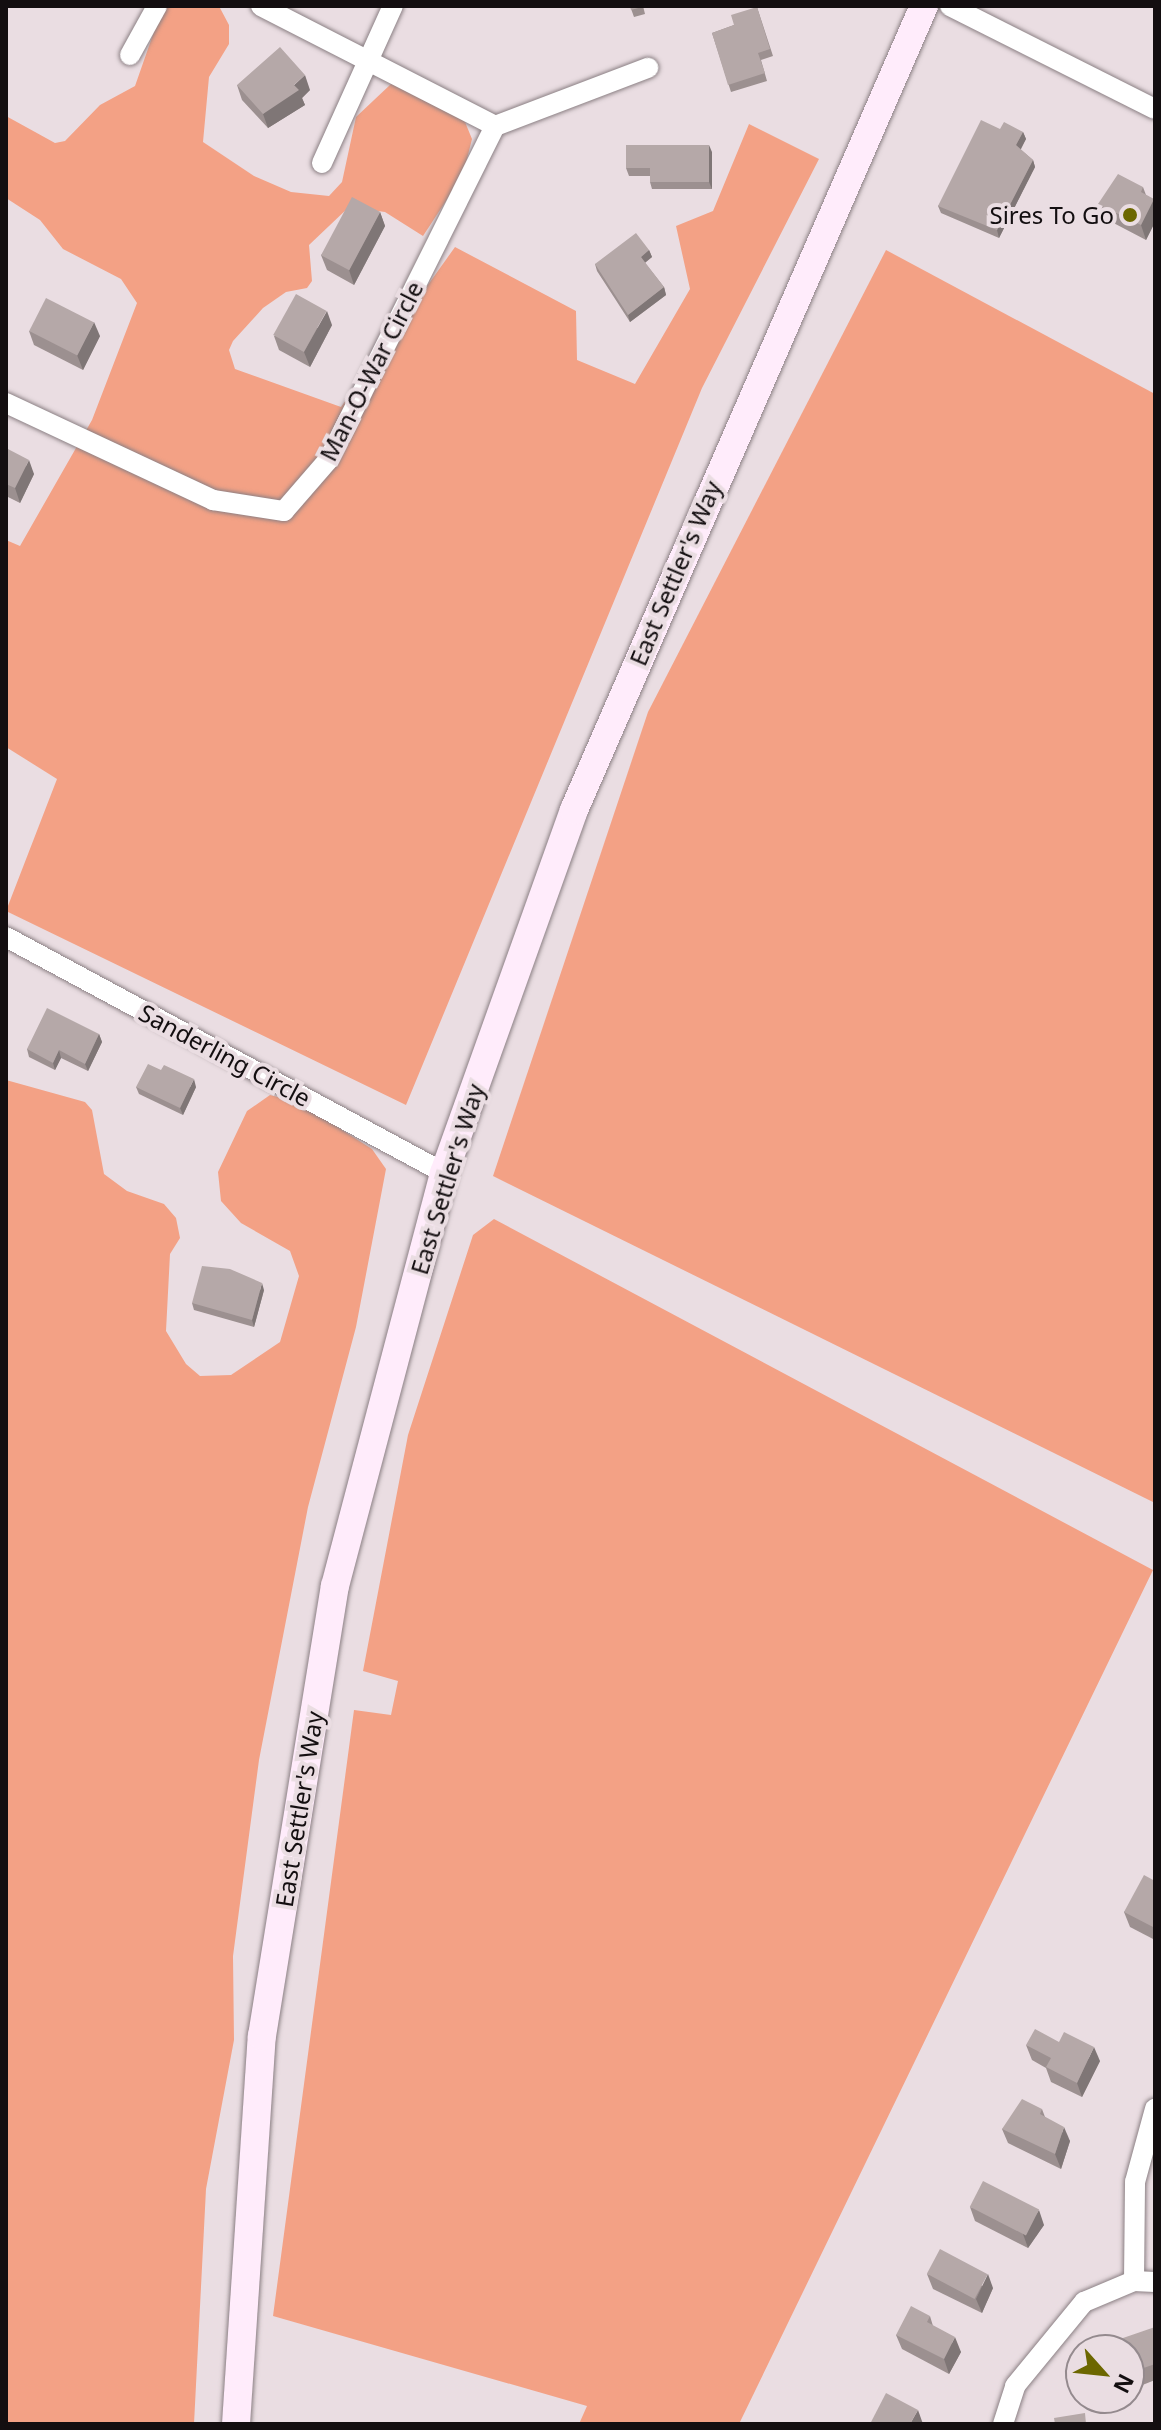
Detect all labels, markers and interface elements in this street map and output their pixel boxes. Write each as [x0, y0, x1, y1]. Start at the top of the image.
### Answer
place label: Sires To Go [990, 201, 1114, 229]
marker: Sires To Go [1121, 206, 1139, 224]
street label: Man-O-War Circle [313, 276, 429, 466]
street label: East Settler's Way [623, 476, 727, 670]
street label: Sanderling Circle [134, 998, 316, 1112]
street label: East Settler's Way [404, 1080, 490, 1278]
street label: East Settler's Way [269, 1709, 329, 1909]
north arrow [1065, 2334, 1145, 2414]
text: N [1107, 2369, 1142, 2399]

